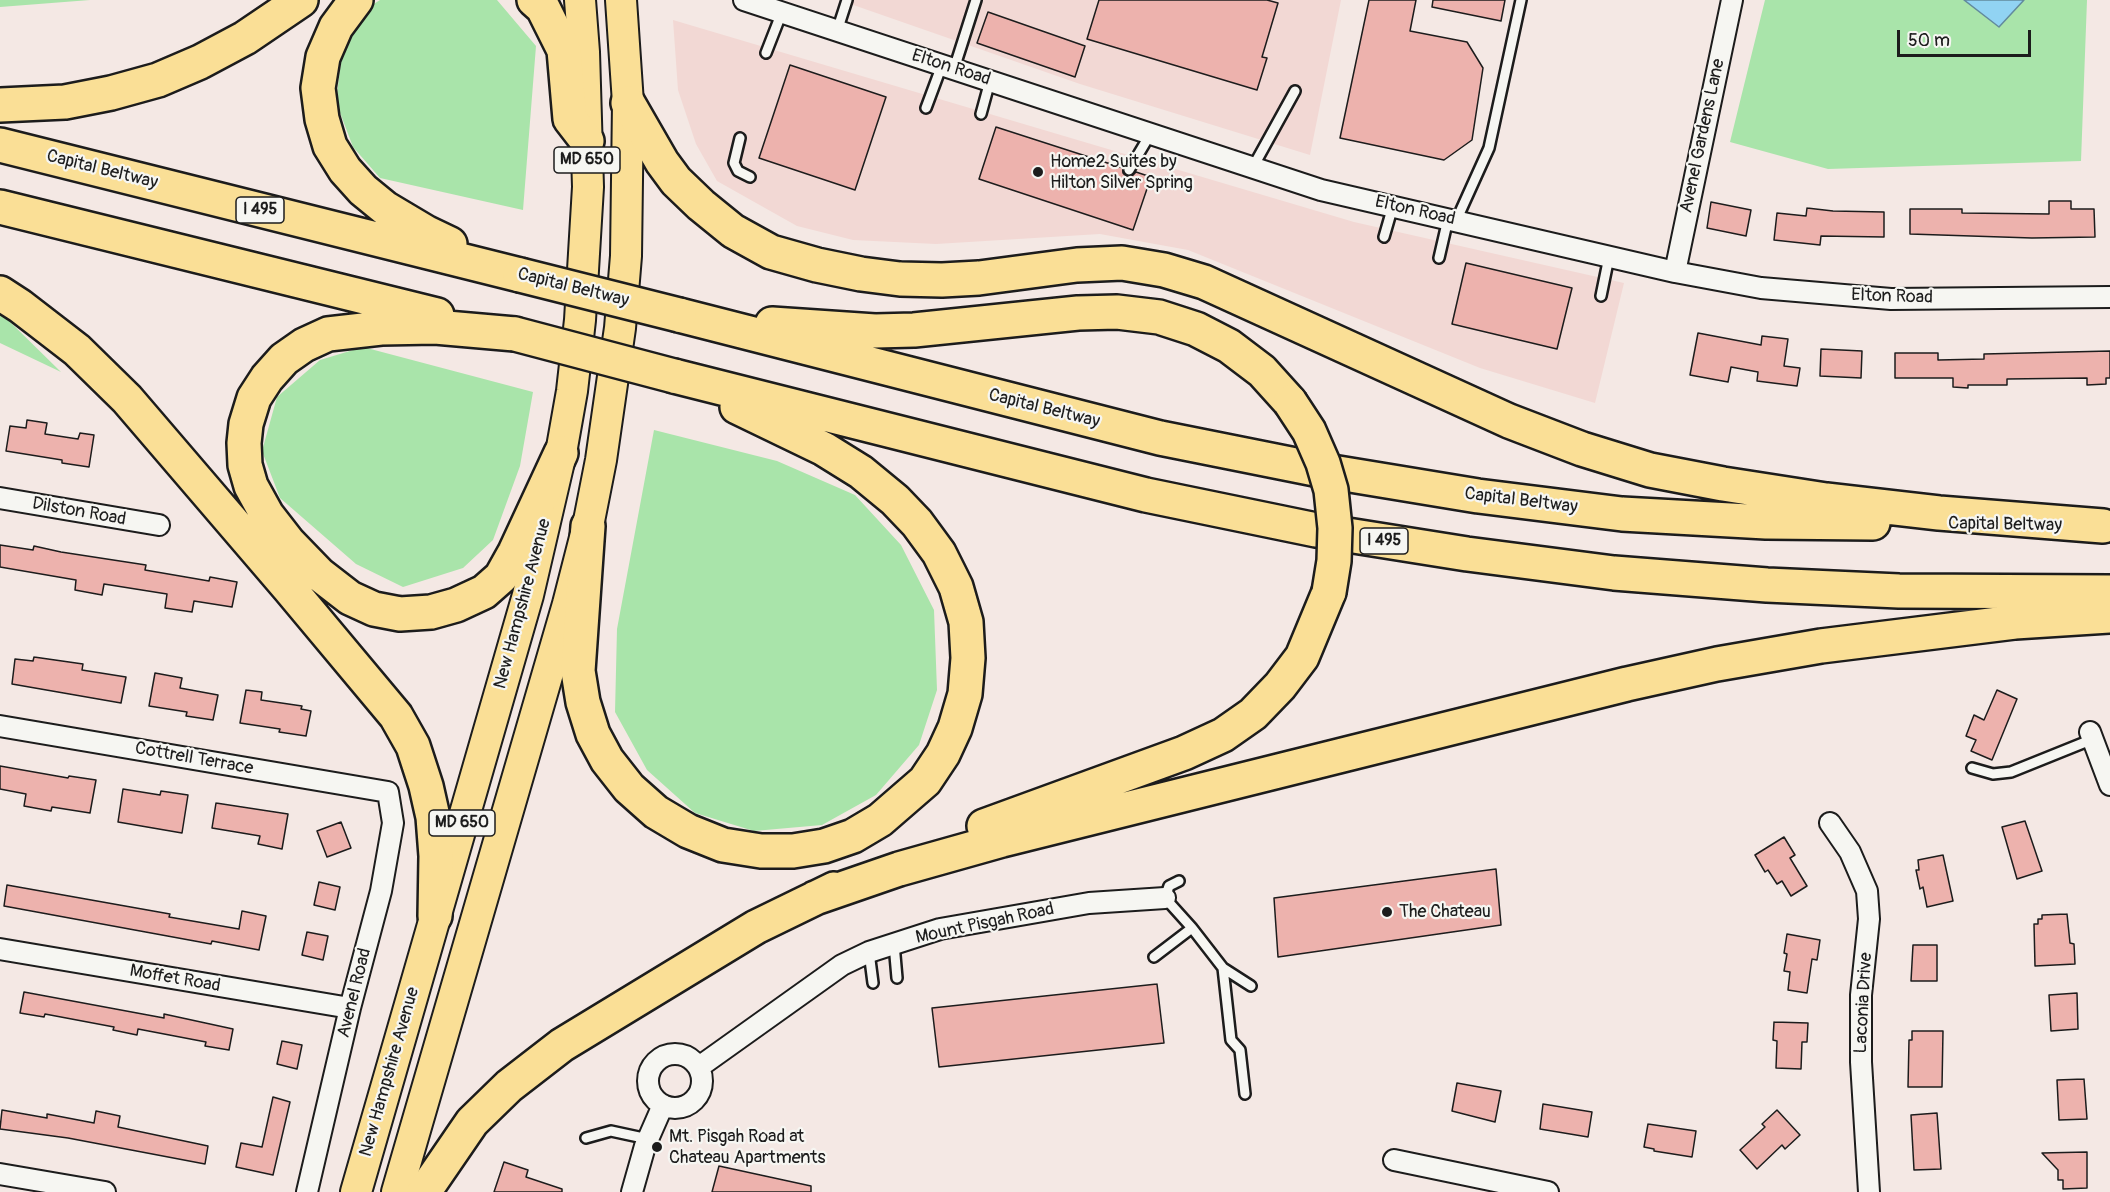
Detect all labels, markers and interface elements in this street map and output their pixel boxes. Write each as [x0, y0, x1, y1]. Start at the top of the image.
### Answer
scale bar [1900, 18, 2034, 56]
text: 50 m [1908, 29, 1950, 52]
street label: Elton Road [909, 45, 993, 91]
street label: Avenel Gardens Lane [1676, 57, 1730, 215]
street label: Capital Beltway [44, 146, 160, 194]
road number: MD 650 [554, 147, 620, 173]
place label: Home2 Suites by Hilton Silver Spring [1050, 151, 1193, 194]
marker: Home2 Suites by Hilton Silver Spring [1031, 165, 1045, 179]
street label: Elton Road [1373, 191, 1457, 231]
road number: I 495 [236, 197, 284, 223]
street label: Capital Beltway [515, 264, 631, 312]
street label: Elton Road [1851, 285, 1933, 309]
street label: Capital Beltway [986, 385, 1102, 433]
street label: Capital Beltway [1463, 483, 1579, 519]
street label: Dilston Road [30, 493, 128, 531]
street label: Capital Beltway [1948, 513, 2062, 537]
street label: New Hampshire Avenue [490, 516, 556, 692]
road number: I 495 [1360, 528, 1408, 554]
street label: Cottrell Terrace [133, 738, 255, 780]
road number: MD 650 [429, 810, 495, 836]
street label: Mount Pisgah Road [914, 899, 1056, 949]
place label: The Chateau [1399, 901, 1491, 923]
marker: The Chateau [1380, 905, 1394, 919]
street label: Avenel Road [333, 946, 377, 1040]
street label: Laconia Drive [1851, 952, 1877, 1054]
street label: Moffet Road [128, 960, 222, 998]
street label: New Hampshire Avenue [355, 985, 425, 1159]
place label: Mt. Pisgah Road at Chateau Apartments [669, 1126, 826, 1168]
marker: Mt. Pisgah Road at Chateau Apartments [650, 1140, 664, 1154]

